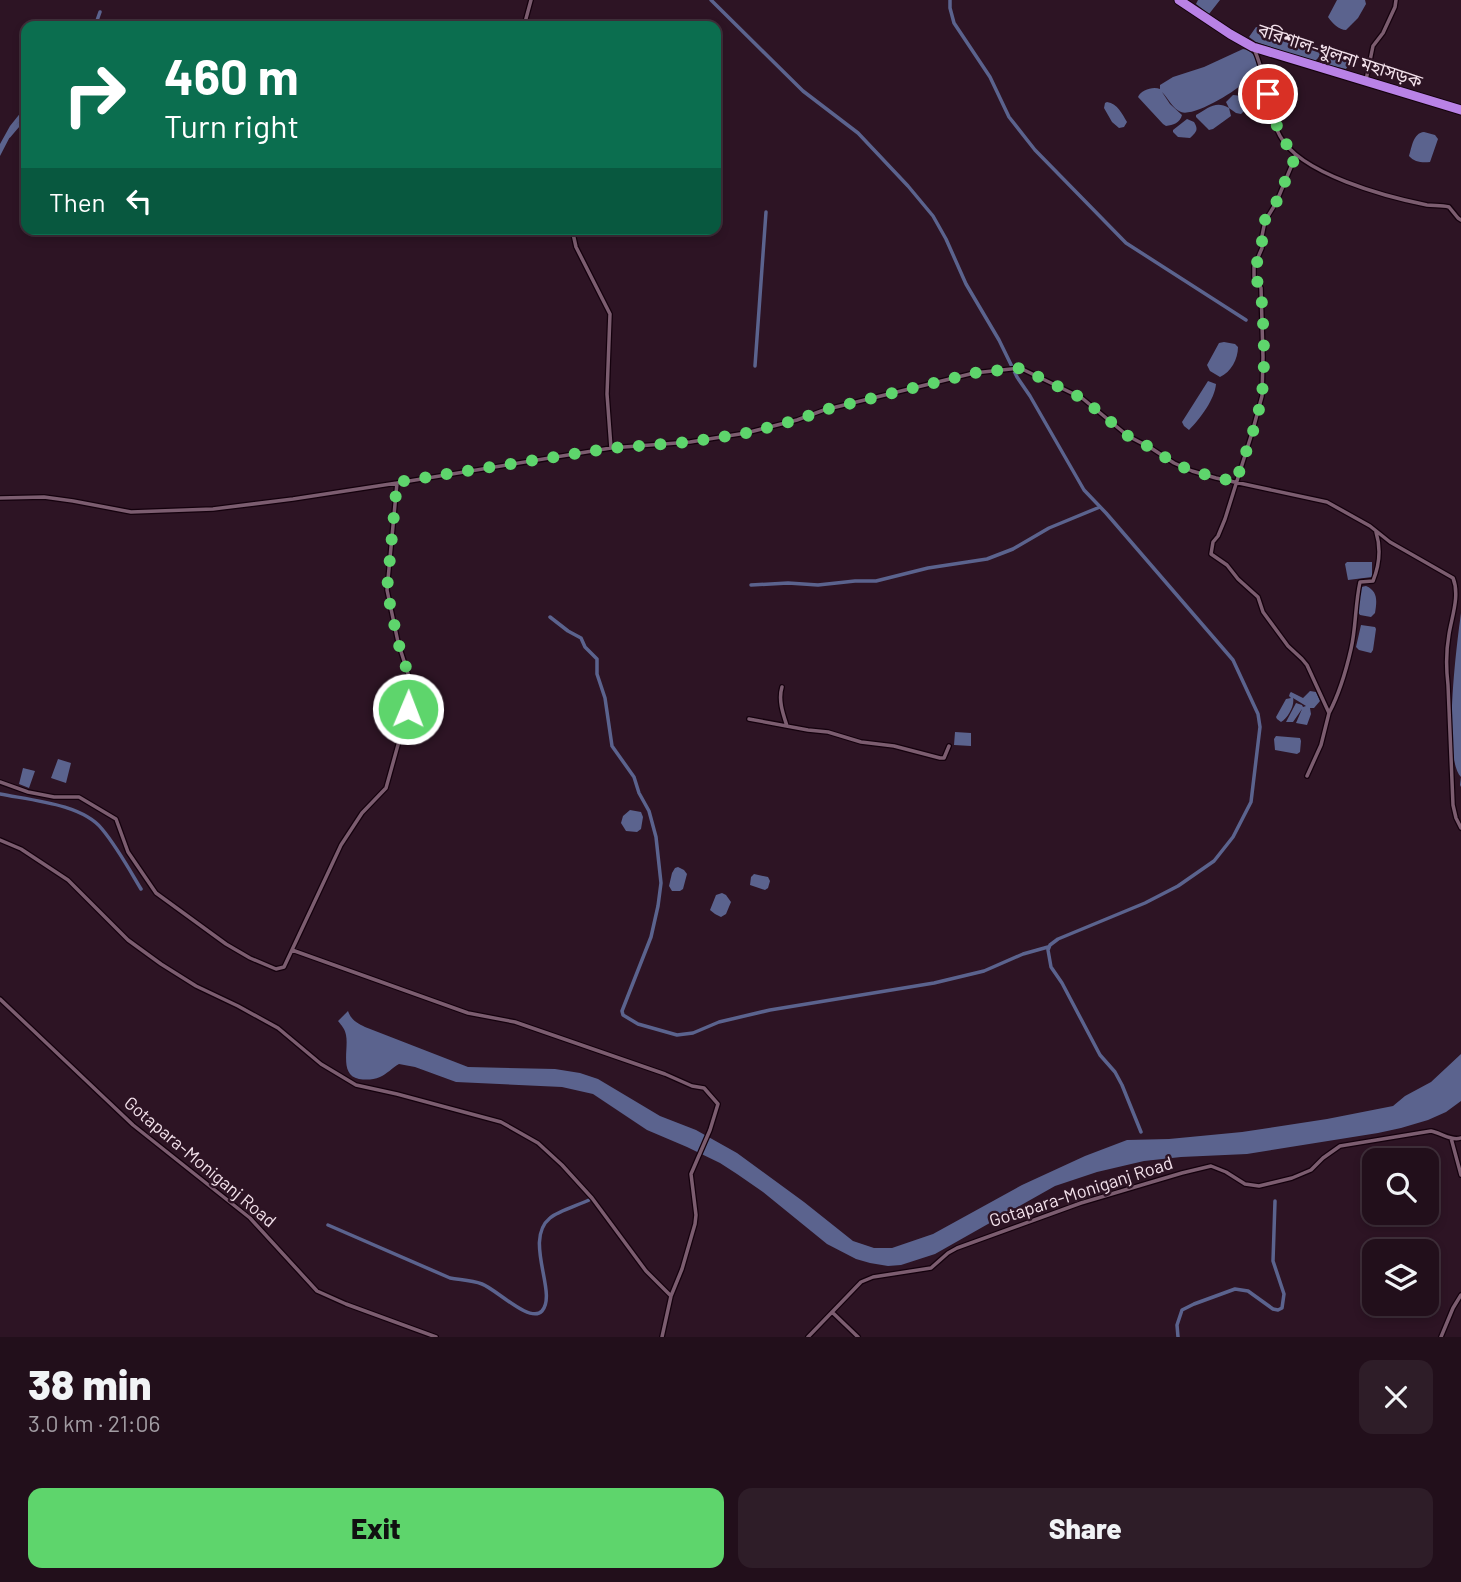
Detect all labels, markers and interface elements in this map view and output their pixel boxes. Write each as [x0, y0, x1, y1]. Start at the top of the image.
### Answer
street label: বরিশাল-খুলনা মহাসড়ক [1254, 18, 1426, 93]
text: 460 m [164, 46, 299, 105]
icon: right [49, 49, 140, 140]
pin [1238, 64, 1298, 124]
icon: arrive [1249, 75, 1287, 113]
text: Turn right [164, 106, 299, 144]
icon: left [120, 182, 158, 220]
text: Then [49, 186, 106, 217]
position arrow [371, 672, 445, 746]
street label: Gotapara-Moniganj Road [120, 1091, 281, 1231]
map controls [1362, 1148, 1439, 1316]
button: search [1362, 1148, 1439, 1225]
street label: Gotapara-Moniganj Road [986, 1151, 1175, 1231]
button: layers [1362, 1239, 1439, 1316]
text: 38 min [28, 1358, 152, 1408]
button: close [1359, 1360, 1433, 1434]
text: 3.0 km · 21:06 [28, 1409, 160, 1437]
button: Exit [28, 1488, 724, 1568]
button: Share [738, 1488, 1433, 1568]

